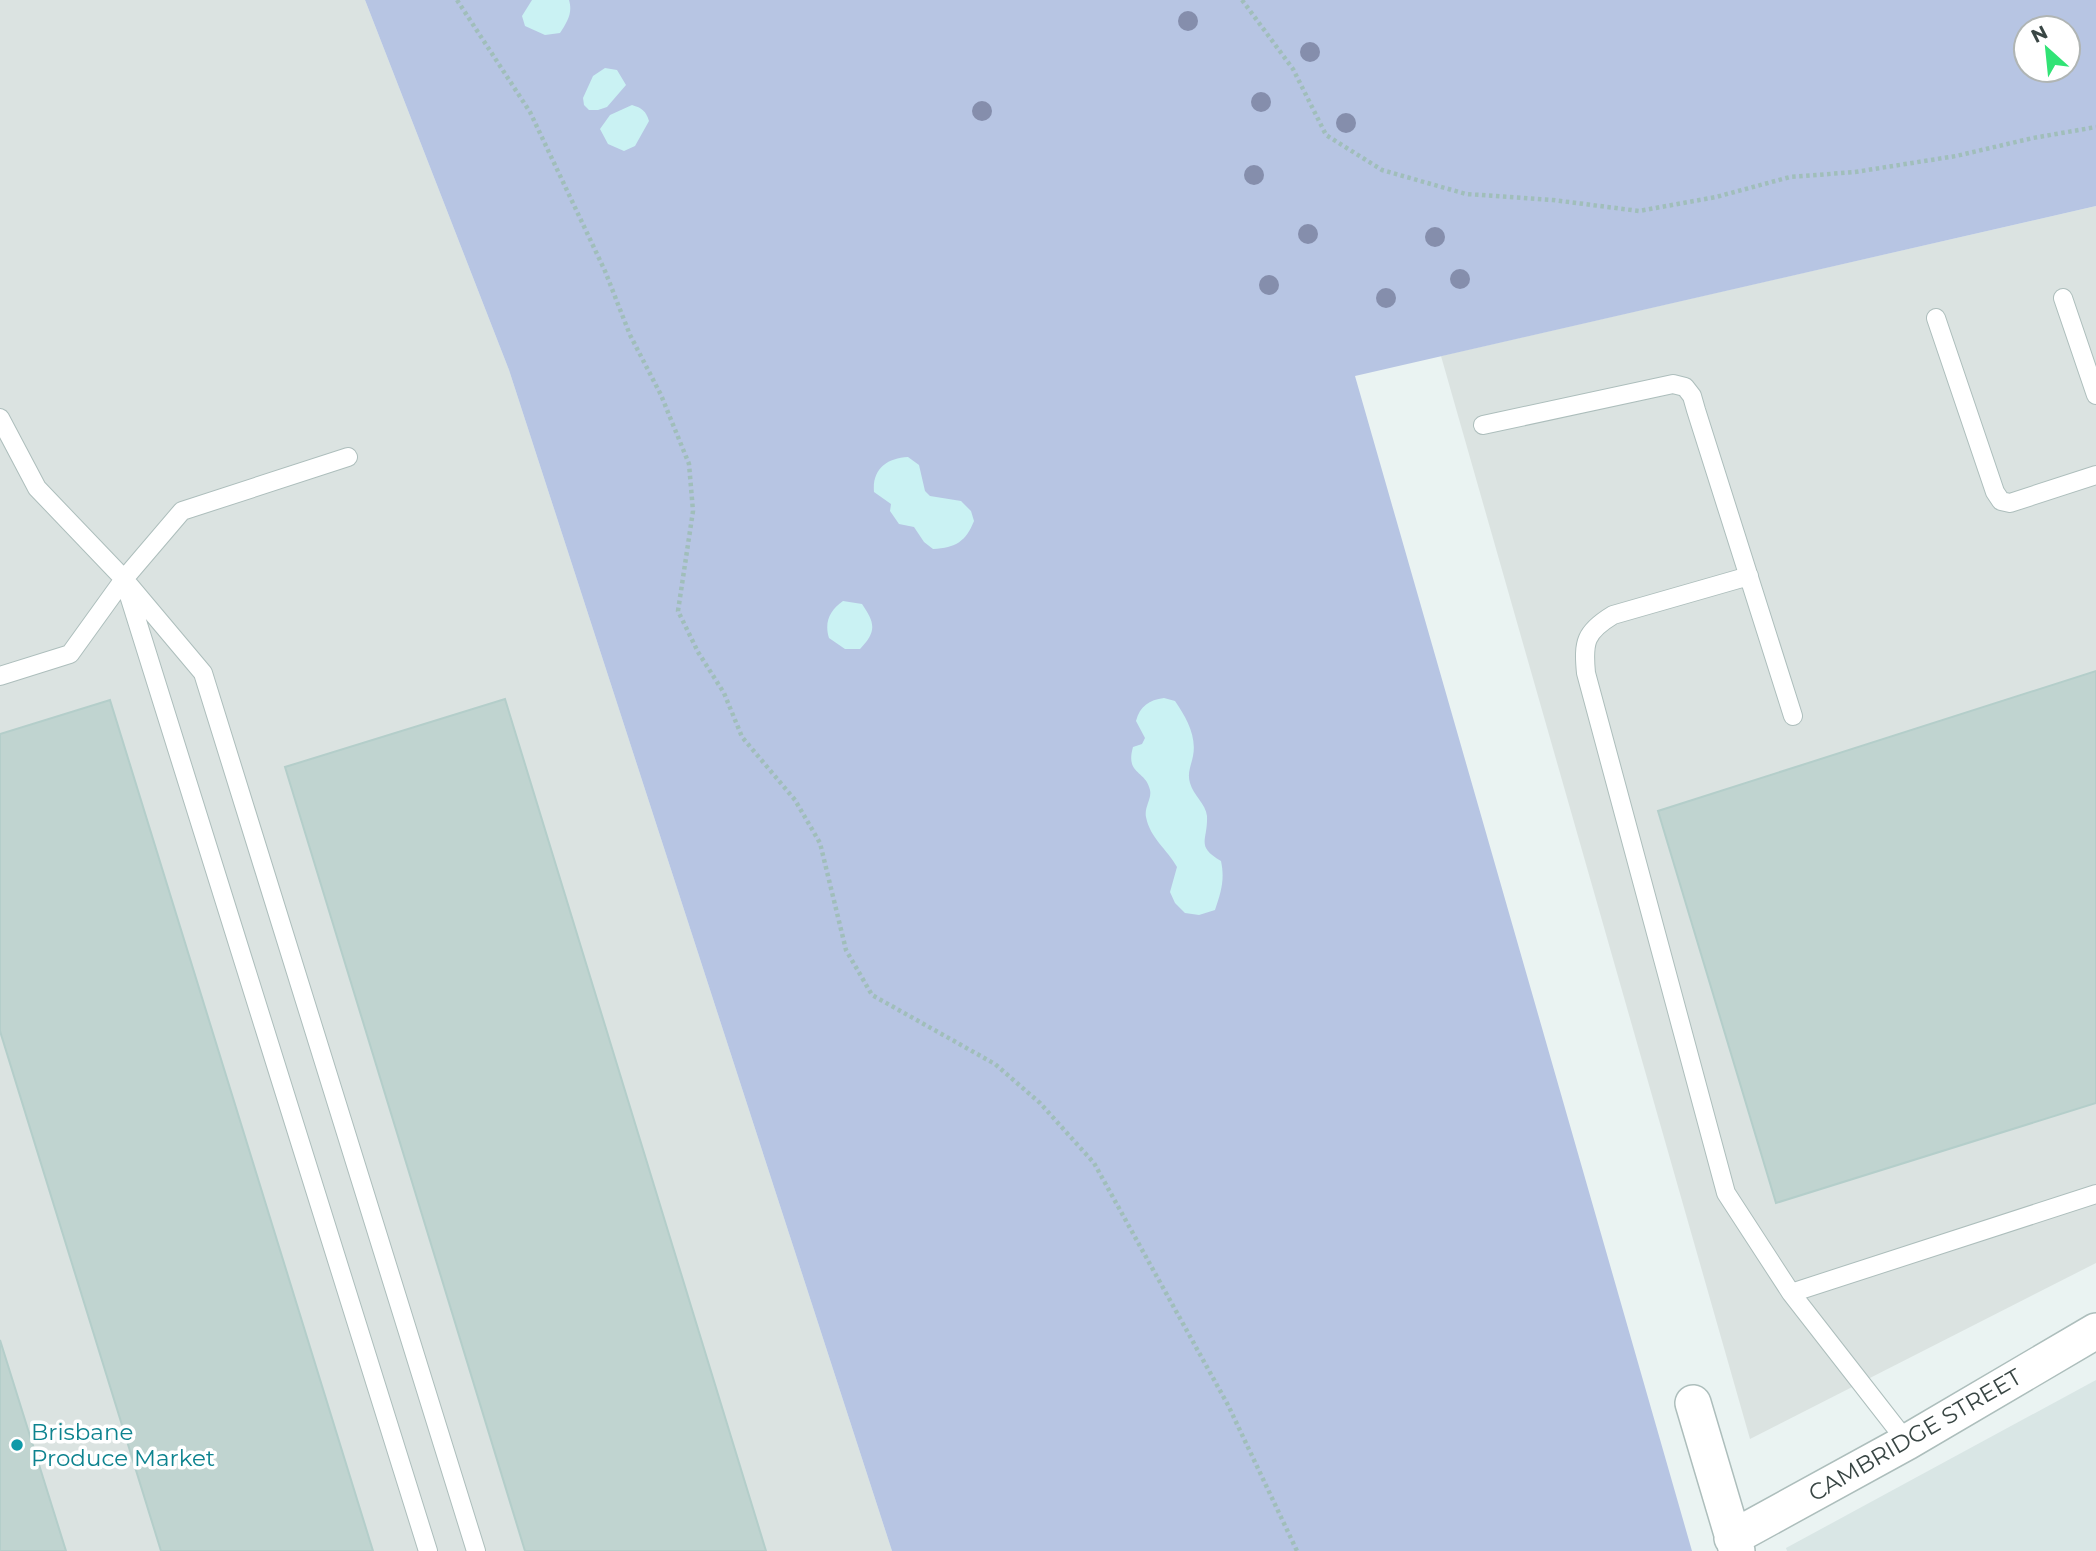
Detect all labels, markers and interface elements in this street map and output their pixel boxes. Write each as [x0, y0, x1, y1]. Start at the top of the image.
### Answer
north arrow [2012, 14, 2082, 84]
text: N [2027, 21, 2052, 48]
street label: CAMBRIDGE STREET [1804, 1362, 2027, 1507]
place label: Brisbane Produce Market [31, 1418, 215, 1472]
marker: Brisbane Produce Market [9, 1437, 25, 1453]

